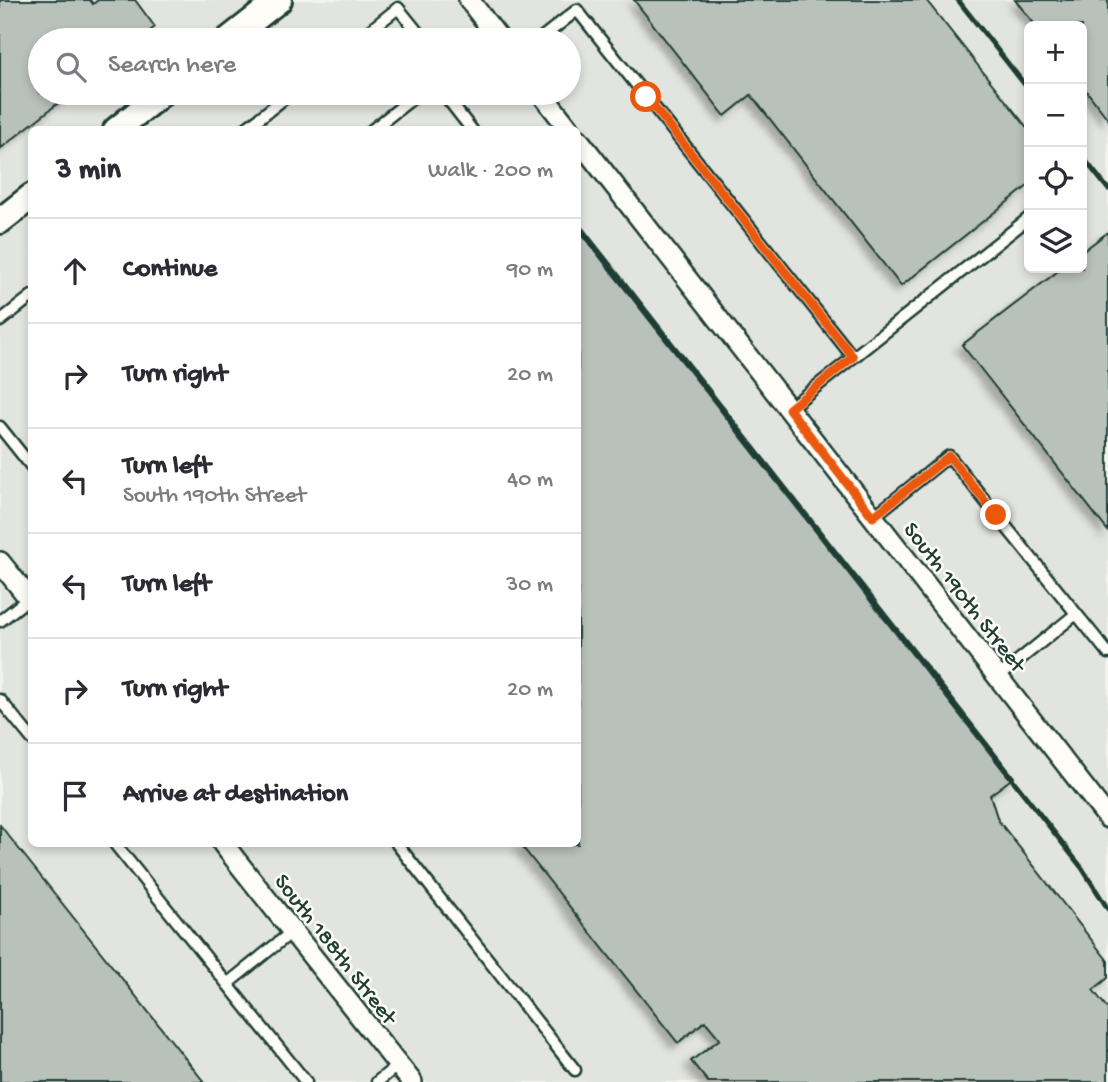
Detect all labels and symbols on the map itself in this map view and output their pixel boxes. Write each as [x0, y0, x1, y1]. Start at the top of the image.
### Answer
route start [630, 81, 661, 112]
route end [980, 499, 1011, 530]
street label: South 190th Street [896, 518, 1031, 680]
street label: South 188th Street [267, 870, 402, 1032]

